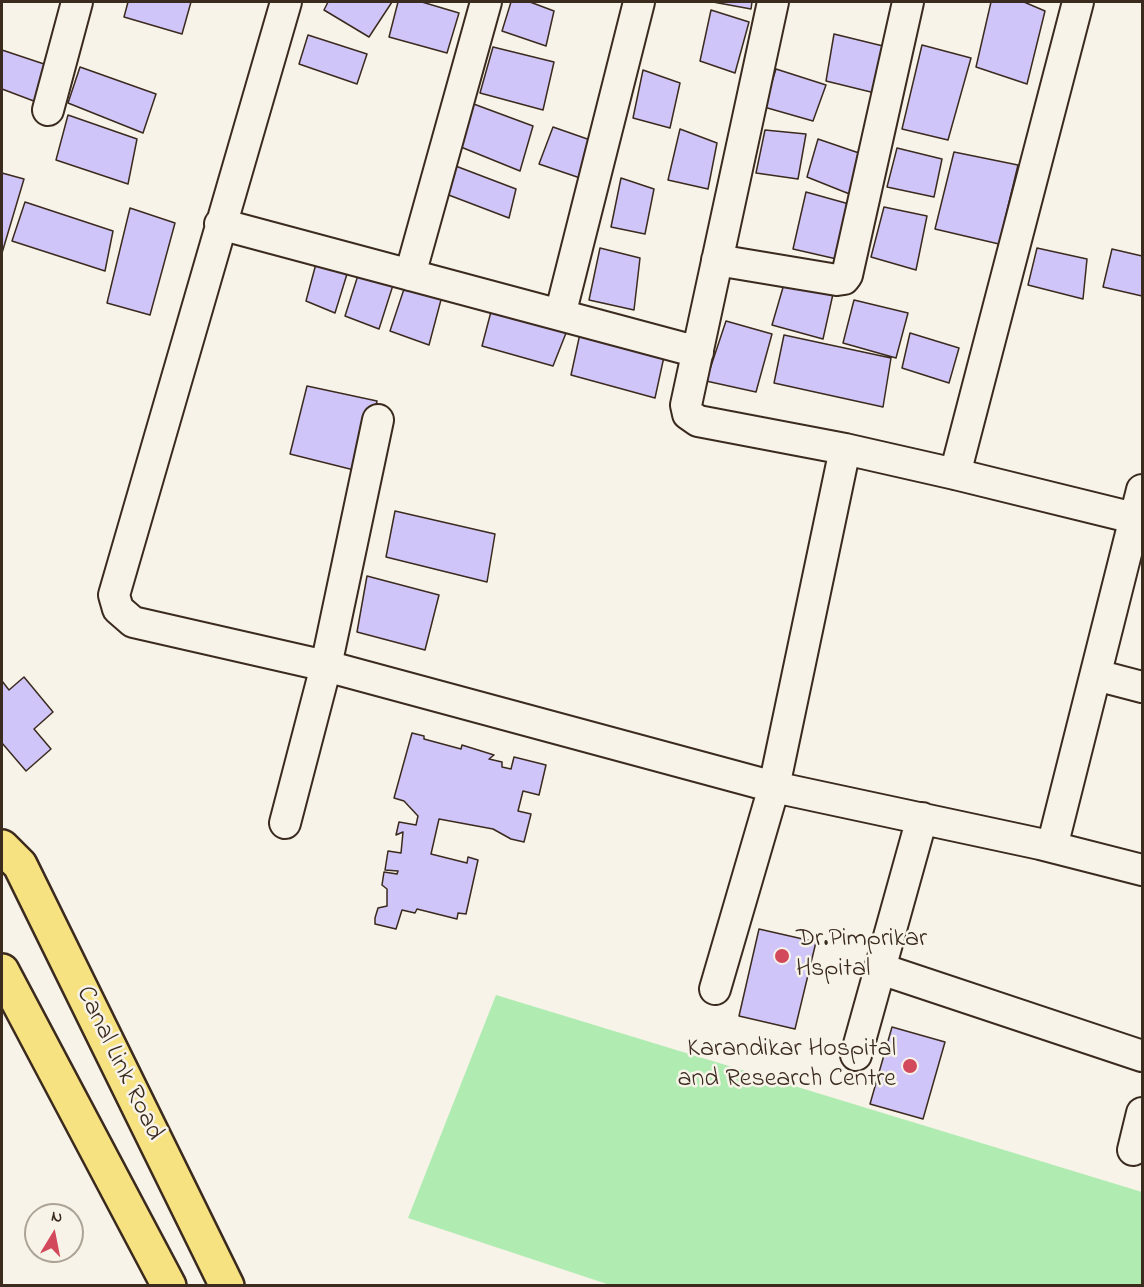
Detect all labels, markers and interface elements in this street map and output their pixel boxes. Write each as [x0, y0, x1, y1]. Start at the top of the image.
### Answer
place label: Dr.Pimprikar Hspital [796, 925, 927, 987]
marker: Dr.Pimprikar Hspital [773, 947, 791, 965]
street label: Canal Link Road [67, 982, 169, 1146]
place label: Karandikar Hospital and Research Centre [677, 1035, 896, 1096]
marker: Karandikar Hospital and Research Centre [901, 1057, 919, 1075]
north arrow [24, 1203, 84, 1263]
text: N [49, 1204, 64, 1230]

